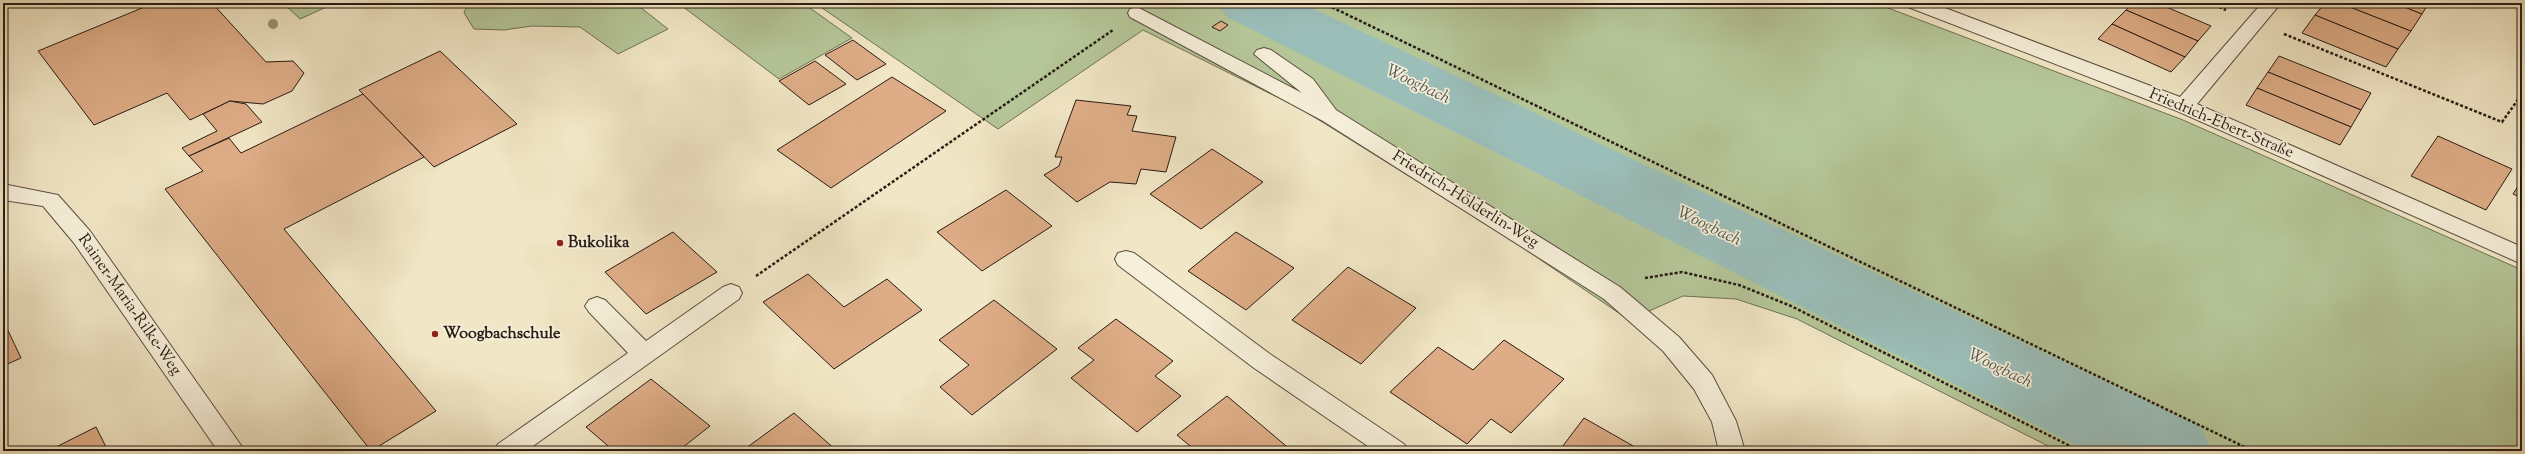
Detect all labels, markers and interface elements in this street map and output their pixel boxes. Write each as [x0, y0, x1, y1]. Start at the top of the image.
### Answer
water label: Woogbach [1382, 59, 1455, 111]
street label: Friedrich-Ebert-Straße [2145, 83, 2297, 165]
street label: Friedrich-Hölderlin-Weg [1387, 145, 1543, 255]
water label: Woogbach [1673, 201, 1746, 253]
street label: Rainer-Maria-Rilke-Weg [71, 230, 187, 381]
place label: Bukolika [568, 232, 630, 255]
marker: Bukolika [555, 238, 565, 248]
place label: Woogbachschule [443, 323, 561, 346]
marker: Woogbachschule [430, 329, 440, 339]
water label: Woogbach [1964, 343, 2037, 395]

